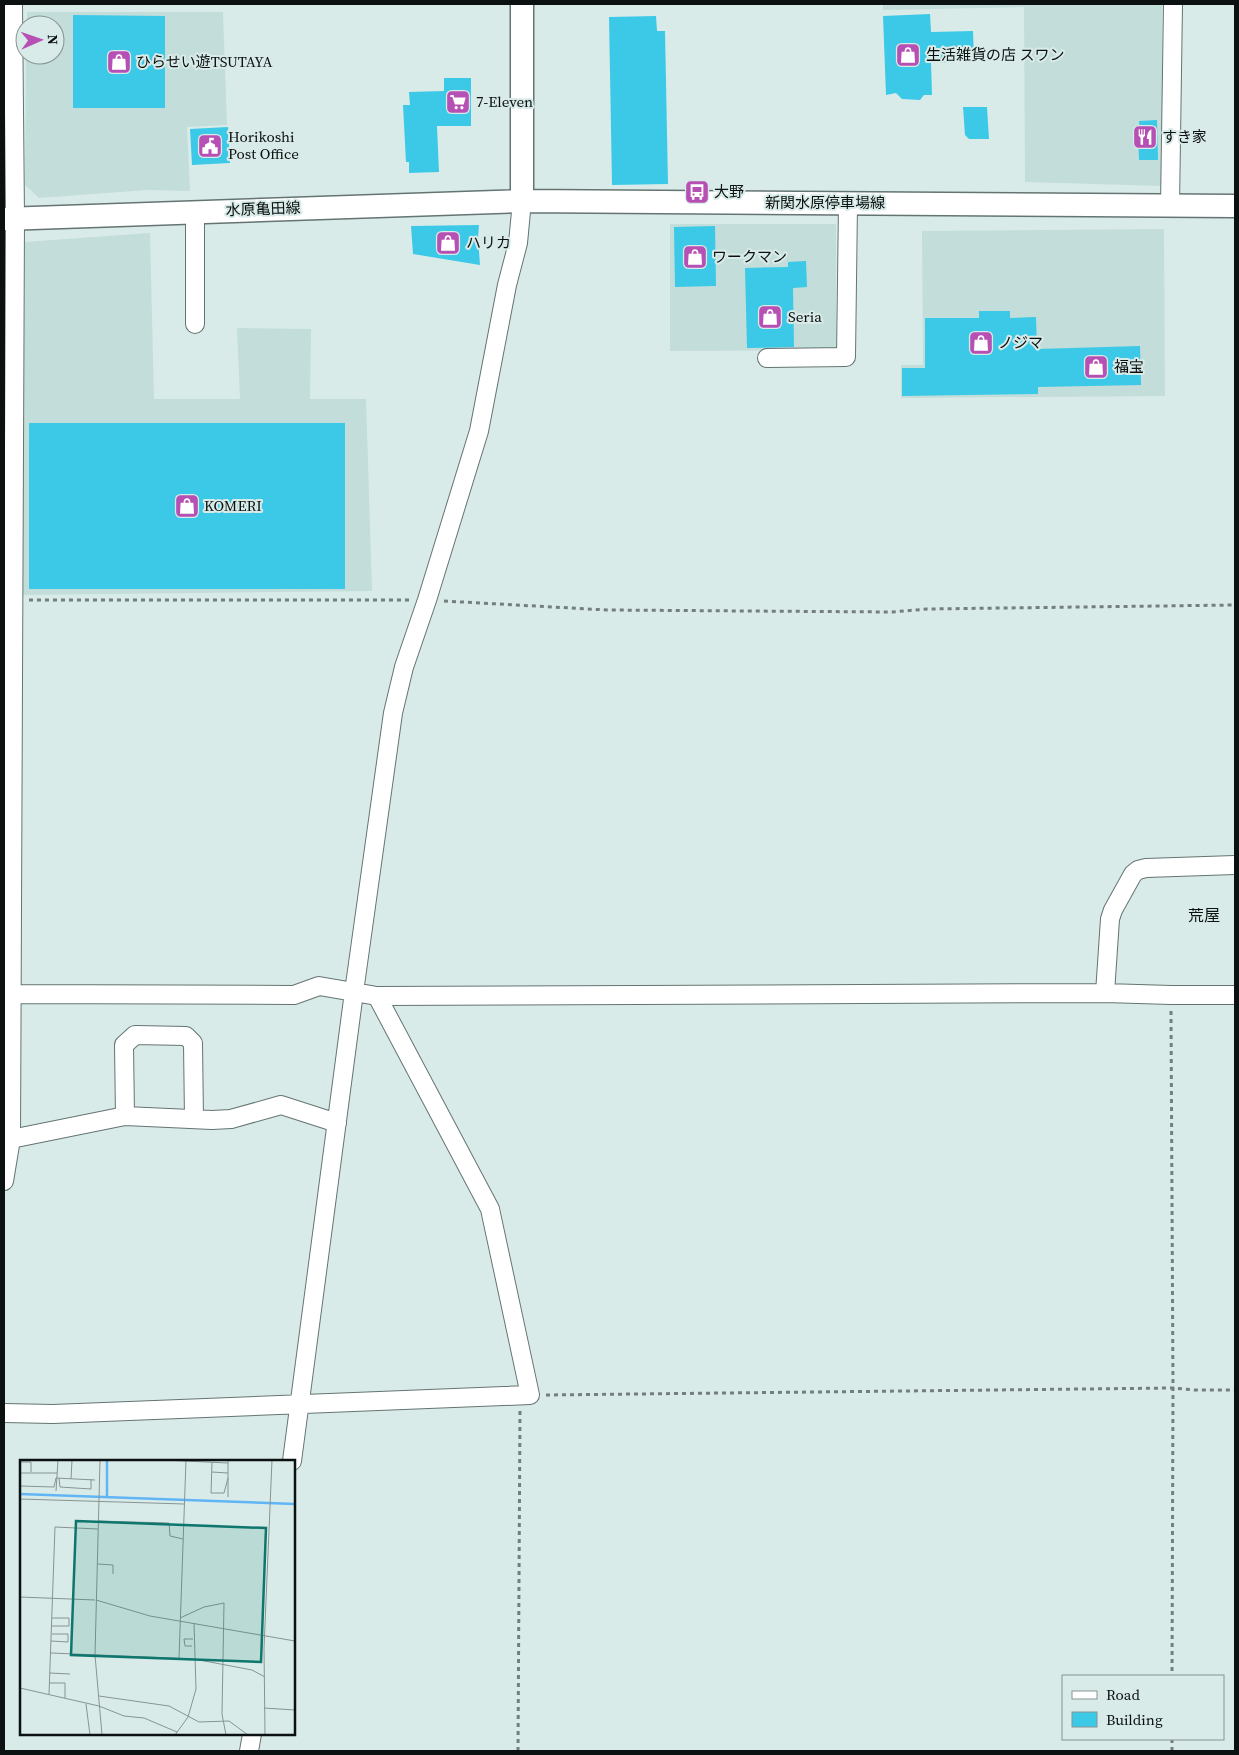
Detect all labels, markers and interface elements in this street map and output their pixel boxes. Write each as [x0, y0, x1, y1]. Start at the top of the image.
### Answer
north arrow [15, 15, 65, 65]
text: N [43, 34, 63, 45]
shop icon: 生活雑貨の店 スワン [895, 42, 921, 68]
place label: 生活雑貨の店 スワン [926, 44, 1065, 65]
shop icon: ひらせい遊TSUTAYA [106, 49, 132, 75]
place label: ひらせい遊TSUTAYA [136, 51, 273, 72]
supermarket icon: 7-Eleven [445, 89, 471, 115]
place label: 7-Eleven [476, 91, 533, 112]
restaurant icon: すき家 [1132, 124, 1158, 150]
place label: Horikoshi Post Office [228, 126, 299, 164]
place label: すき家 [1162, 126, 1207, 147]
public building icon: Horikoshi Post Office [197, 133, 223, 159]
bus stop icon: 大野 [684, 179, 710, 205]
place label: 大野 [714, 181, 744, 202]
street label: 新関水原停車場線 [765, 192, 885, 213]
street label: 水原亀田線 [225, 197, 301, 220]
shop icon: ハリカ [435, 230, 461, 256]
place label: ハリカ [466, 232, 511, 253]
shop icon: ワークマン [682, 244, 708, 270]
place label: ワークマン [712, 246, 787, 267]
shop icon: Seria [757, 304, 783, 330]
place label: Seria [788, 306, 822, 327]
shop icon: ノジマ [968, 330, 994, 356]
place label: ノジマ [998, 332, 1043, 353]
shop icon: 福宝 [1083, 354, 1109, 380]
place label: 福宝 [1114, 356, 1144, 377]
shop icon: KOMERI [174, 493, 200, 519]
place label: KOMERI [204, 495, 262, 516]
district label: 荒屋 [1188, 904, 1220, 926]
inset map [20, 1460, 295, 1735]
legend [1062, 1675, 1224, 1740]
text: Road [1106, 1684, 1140, 1705]
text: Building [1106, 1709, 1163, 1730]

